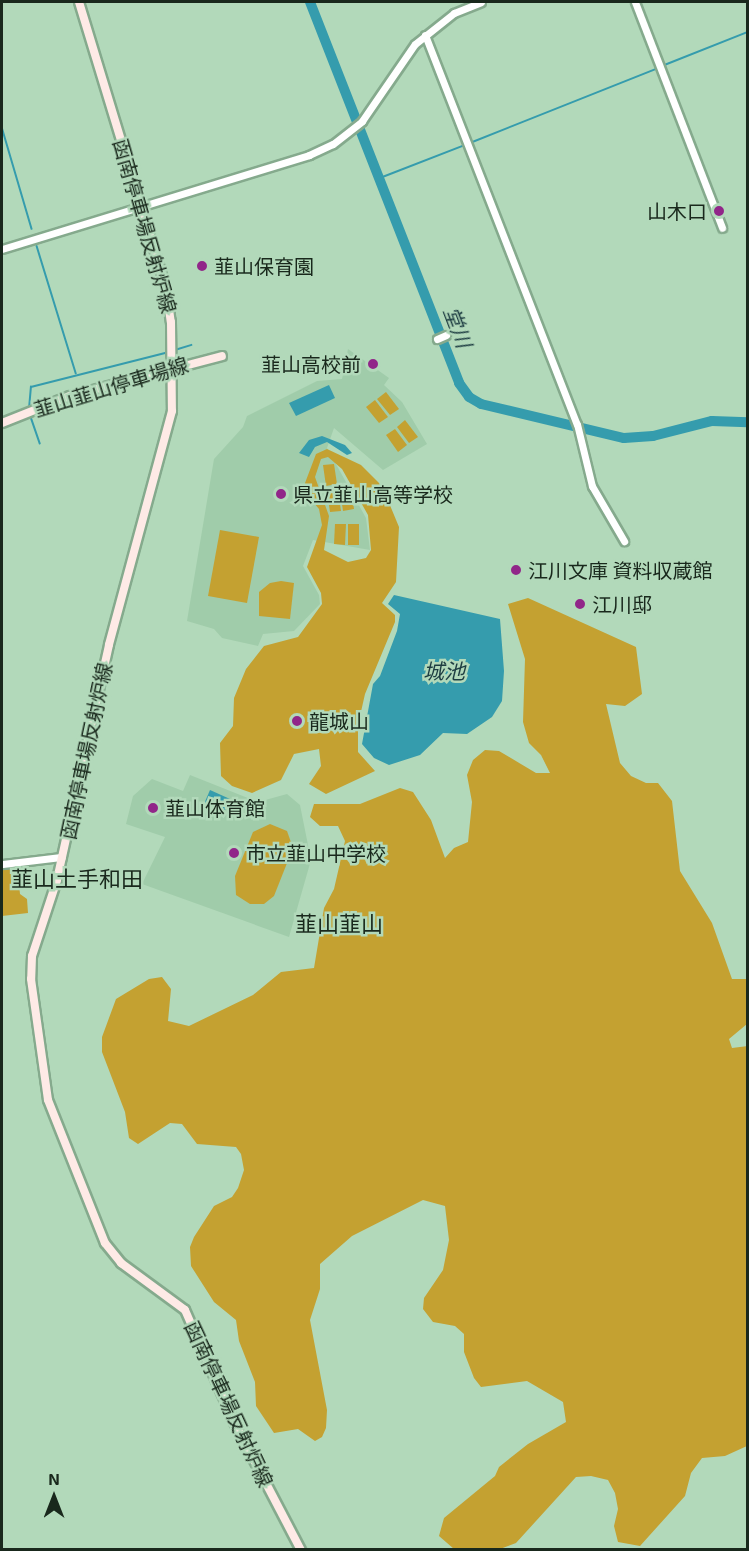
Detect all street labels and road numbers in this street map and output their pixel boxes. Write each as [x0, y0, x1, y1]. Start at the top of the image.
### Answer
street label: 函南停車場反射炉線 [109, 136, 181, 316]
street label: 韮山韮山停車場線 [31, 352, 191, 422]
street label: 函南停車場反射炉線 [56, 660, 116, 842]
street label: 函南停車場反射炉線 [180, 1317, 278, 1491]

